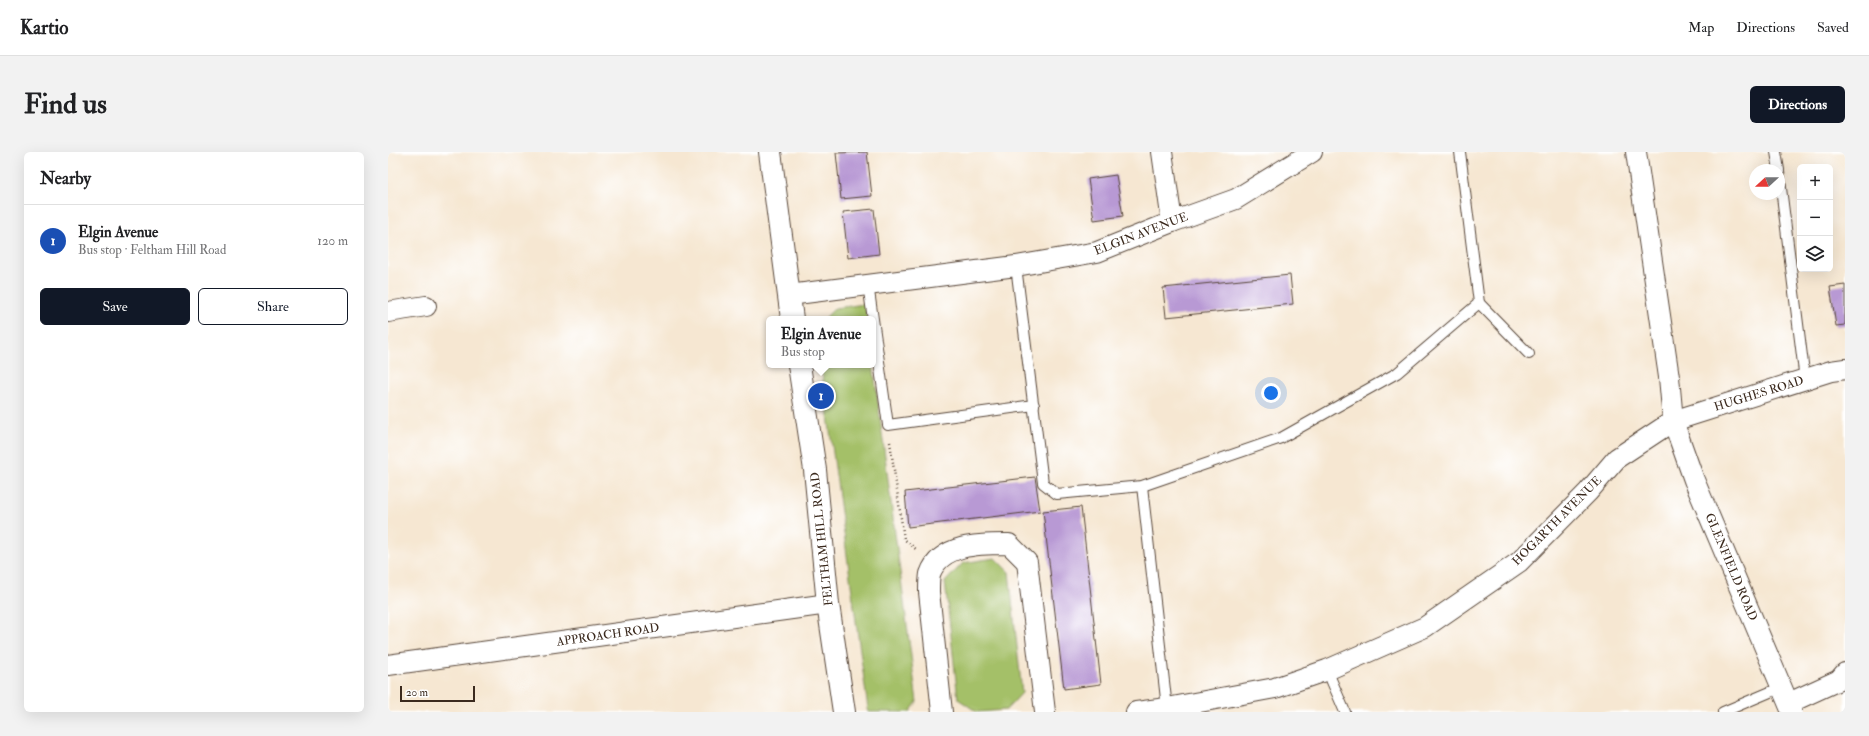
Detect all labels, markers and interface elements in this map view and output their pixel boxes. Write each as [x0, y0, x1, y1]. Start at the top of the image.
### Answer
text: Kartio [20, 16, 68, 40]
text: Map [1688, 19, 1714, 36]
text: Directions [1736, 19, 1795, 36]
text: Saved [1817, 19, 1849, 36]
button: Directions [1750, 86, 1845, 123]
text: Find us [24, 87, 107, 122]
north arrow [1749, 164, 1785, 200]
map controls [1797, 164, 1833, 272]
button: + [1797, 164, 1833, 200]
text: Nearby [40, 168, 91, 189]
button: − [1797, 200, 1833, 236]
street label: ELGIN AVENUE [1092, 209, 1190, 259]
text: Elgin Avenue [78, 223, 158, 242]
text: 1 [51, 233, 55, 249]
text: 120 m [317, 233, 348, 249]
button: layers [1797, 236, 1833, 272]
text: Bus stop · Feltham Hill Road [78, 242, 226, 258]
button: Save [40, 288, 190, 325]
button: Share [198, 288, 348, 325]
popup [766, 316, 876, 368]
text: Elgin Avenue [781, 325, 861, 344]
text: Bus stop [781, 344, 825, 360]
street label: HUGHES ROAD [1712, 373, 1806, 415]
pin: 1 [808, 381, 834, 411]
your location [1261, 383, 1281, 403]
street label: FELTHAM HILL ROAD [807, 471, 836, 607]
street label: HOGARTH AVENUE [1509, 473, 1605, 569]
street label: GLENFIELD ROAD [1702, 511, 1761, 623]
street label: APPROACH ROAD [555, 620, 661, 650]
scale bar [400, 684, 475, 703]
text: 20 m [406, 686, 428, 699]

